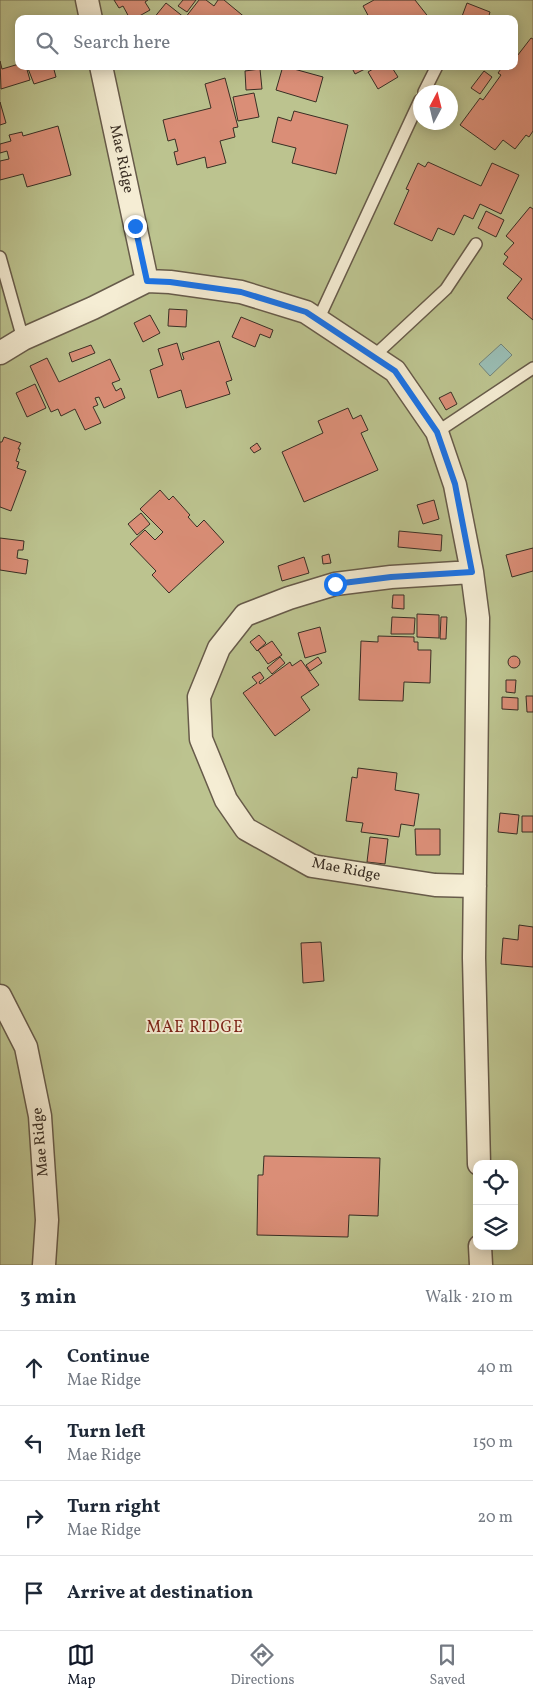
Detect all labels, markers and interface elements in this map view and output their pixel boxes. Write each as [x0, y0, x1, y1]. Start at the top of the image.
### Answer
search box [15, 15, 518, 70]
icon: search [33, 29, 61, 57]
text: Search here [73, 30, 170, 56]
north arrow [413, 85, 458, 130]
street label: Mae Ridge [103, 123, 139, 195]
route end [124, 215, 147, 238]
route start [324, 573, 347, 596]
street label: Mae Ridge [310, 853, 382, 887]
district label: MAE RIDGE [146, 1017, 244, 1039]
street label: Mae Ridge [28, 1106, 54, 1178]
map controls [473, 1160, 518, 1250]
button: locate [473, 1160, 518, 1205]
button: layers [473, 1205, 518, 1250]
text: 3 min [20, 1283, 76, 1312]
text: Walk · 210 m [425, 1287, 513, 1309]
text: Continue [67, 1344, 150, 1370]
icon: ahead [20, 1354, 48, 1382]
text: 40 m [477, 1357, 513, 1379]
text: Mae Ridge [67, 1370, 141, 1392]
text: Turn left [67, 1419, 146, 1445]
icon: left [20, 1429, 48, 1457]
text: 150 m [472, 1432, 513, 1454]
text: Mae Ridge [67, 1445, 141, 1467]
text: Turn right [67, 1494, 160, 1520]
icon: right [20, 1504, 48, 1532]
text: 20 m [478, 1507, 513, 1529]
text: Mae Ridge [67, 1520, 141, 1542]
icon: arrive [20, 1579, 48, 1607]
text: Arrive at destination [67, 1580, 253, 1606]
tab: Map [67, 1641, 95, 1690]
tab: Directions [230, 1641, 295, 1690]
tab: Saved [429, 1641, 466, 1690]

